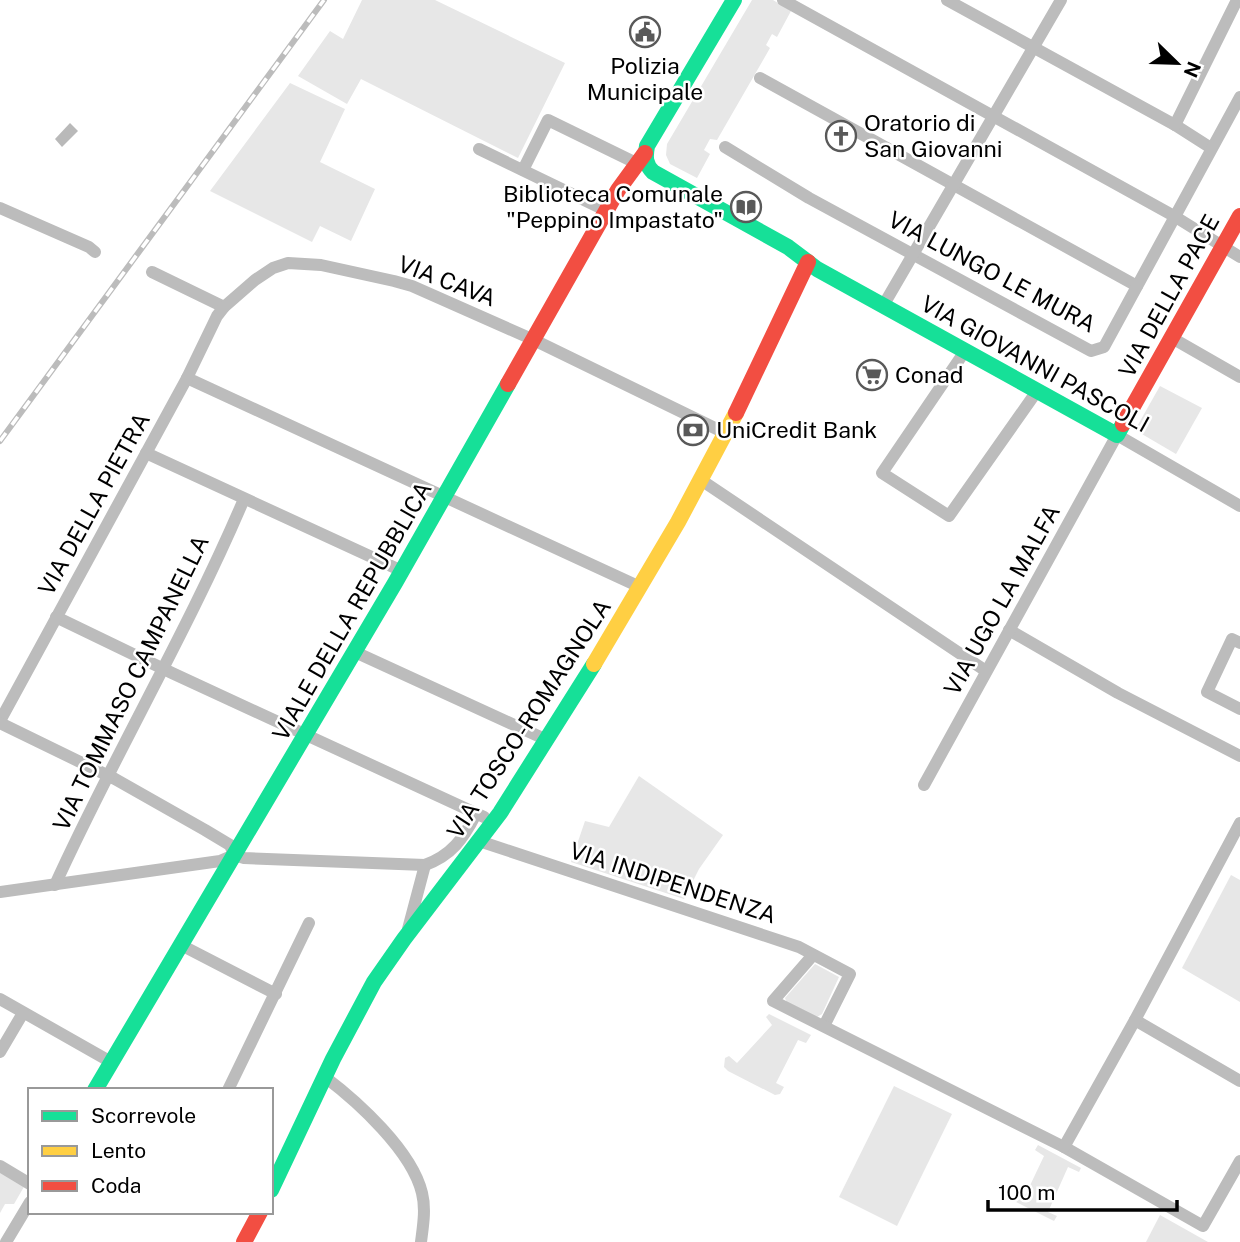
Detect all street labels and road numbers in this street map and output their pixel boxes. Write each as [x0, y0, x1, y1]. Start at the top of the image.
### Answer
street label: VIA LUNGO LE MURA [884, 205, 1101, 338]
street label: VIA DELLA PACE [1113, 210, 1224, 382]
street label: VIA CAVA [395, 250, 500, 311]
street label: VIA GIOVANNI PASCOLI [916, 290, 1154, 438]
street label: VIA DELLA PIETRA [32, 408, 155, 600]
street label: VIALE DELLA REPUBBLICA [266, 477, 437, 745]
street label: VIA UGO LA MALFA [938, 500, 1065, 700]
street label: VIA TOMMASO CAMPANELLA [47, 531, 214, 835]
street label: VIA TOSCO-ROMAGNOLA [441, 594, 616, 843]
street label: VIA INDIPENDENZA [567, 836, 780, 929]

